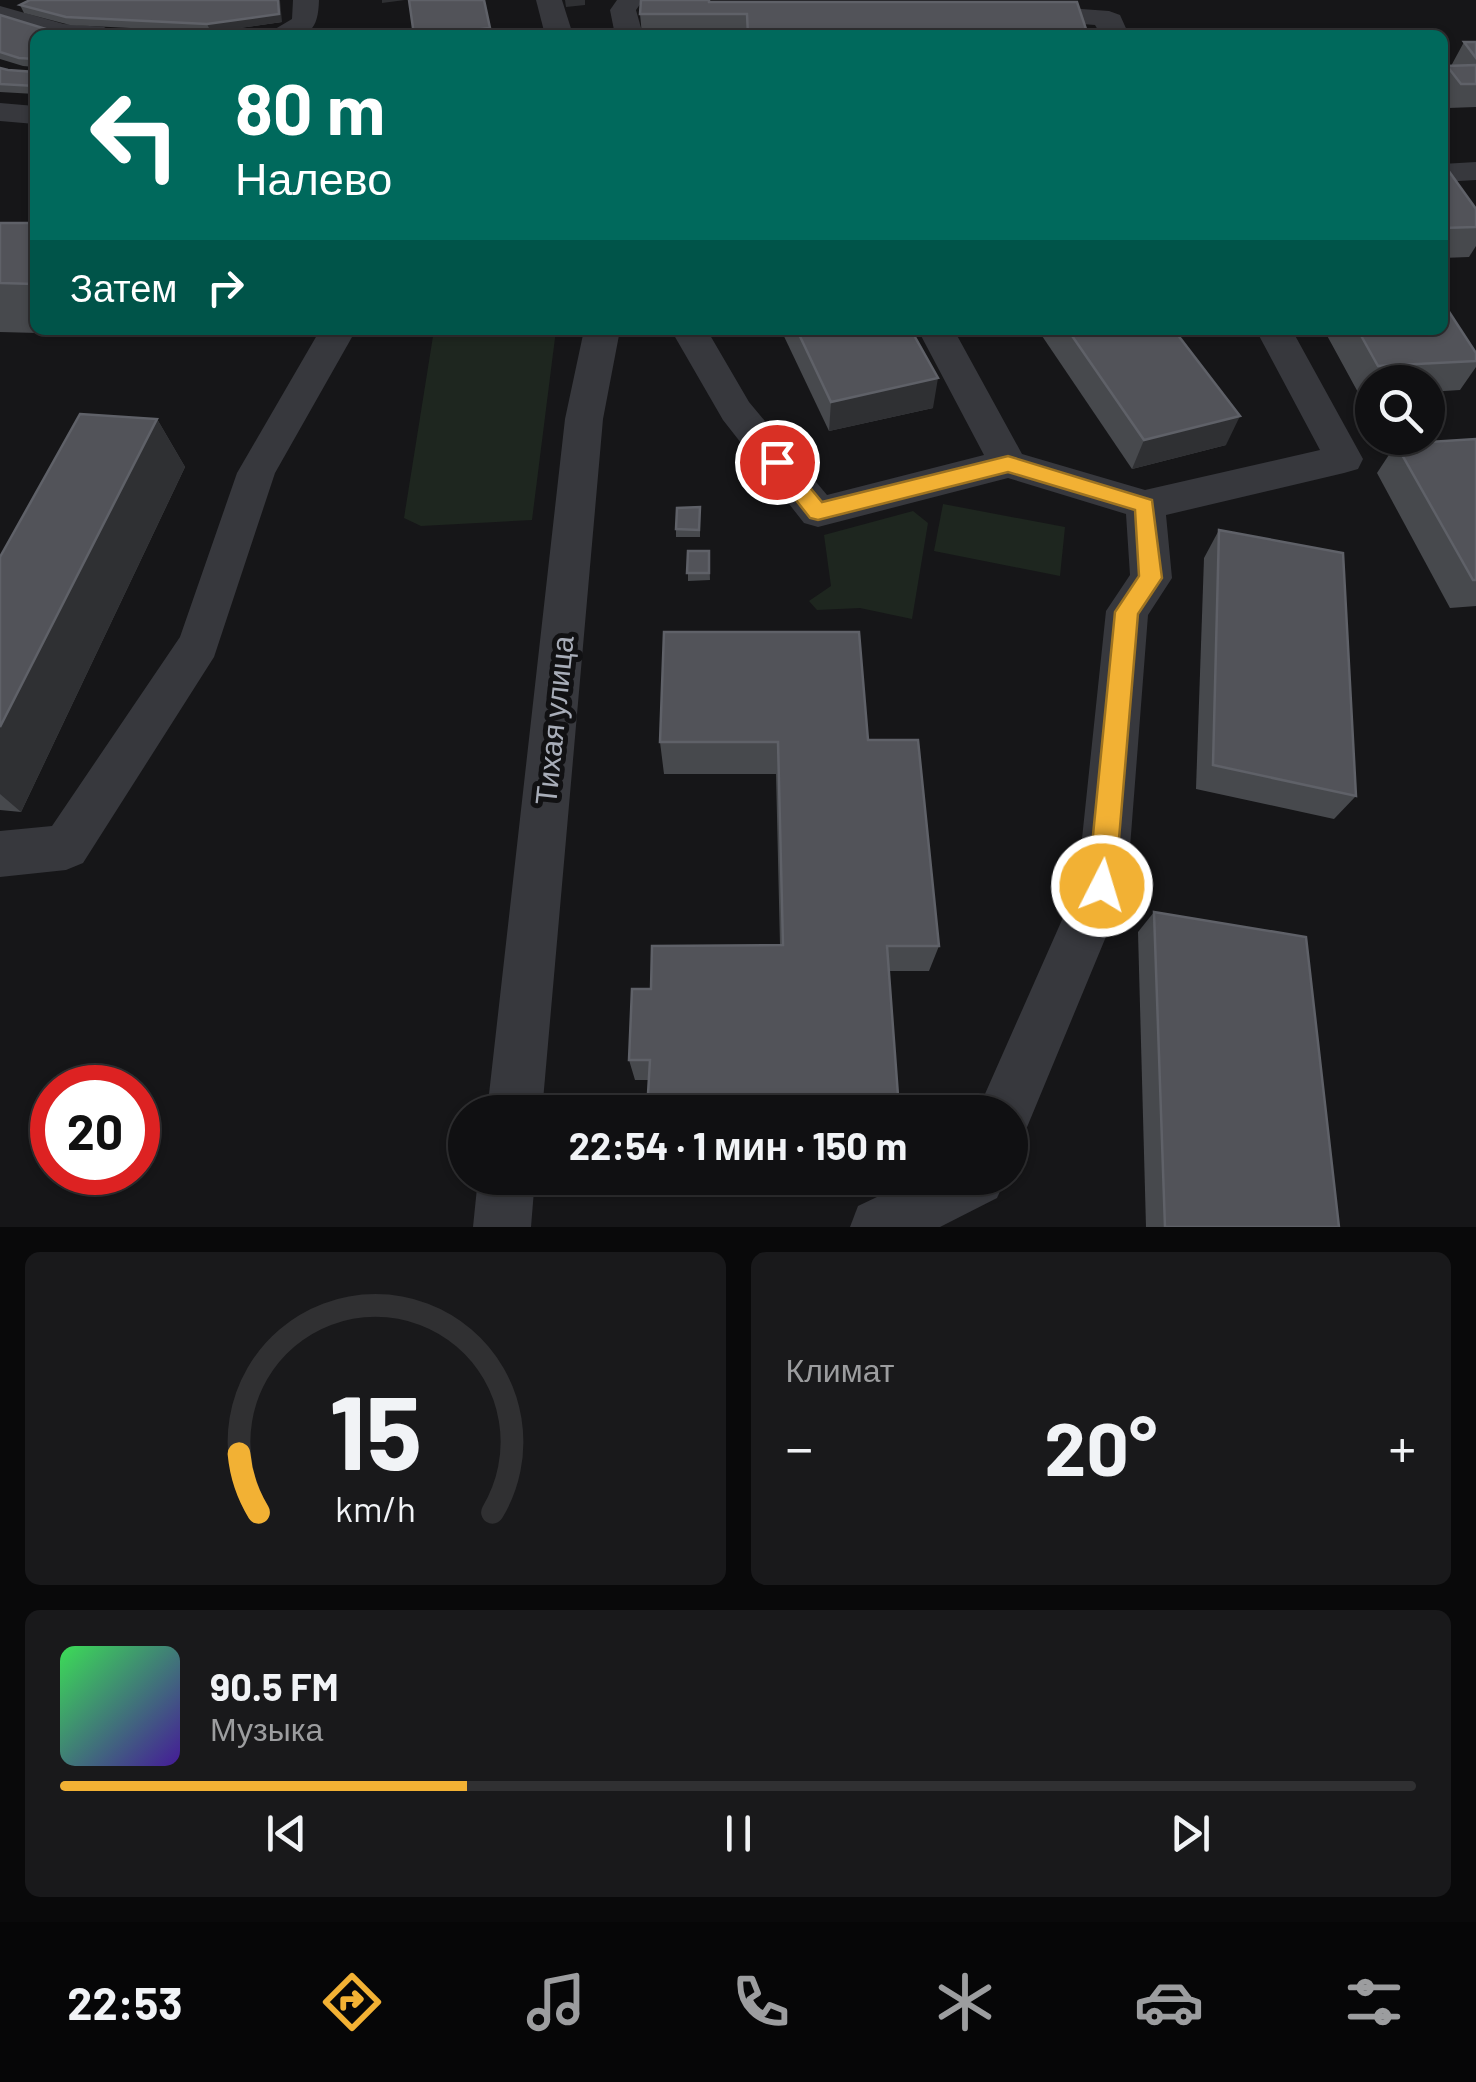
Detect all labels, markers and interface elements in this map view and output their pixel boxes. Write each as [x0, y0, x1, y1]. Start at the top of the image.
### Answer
text: 80 m [235, 65, 385, 149]
icon: left [70, 70, 200, 200]
text: Налево [235, 150, 392, 204]
icon: right [198, 260, 253, 315]
text: Затем [70, 264, 178, 310]
map controls [1355, 365, 1445, 455]
button: search [1355, 365, 1445, 455]
pin [735, 420, 820, 505]
icon: arrive [750, 435, 805, 490]
street label: Тихая улица [526, 633, 580, 806]
position arrow [1050, 834, 1154, 938]
speed limit sign: 20 [30, 1065, 160, 1195]
text: 22:54 · 1 мин · 150 m [569, 1122, 907, 1168]
text: Климат [786, 1350, 894, 1388]
text: 15 [329, 1366, 422, 1491]
text: 20° [1044, 1401, 1157, 1491]
text: − [786, 1413, 813, 1479]
text: + [1388, 1413, 1416, 1479]
text: km/h [335, 1486, 416, 1529]
text: 90.5 FM [210, 1663, 339, 1709]
text: Музыка [210, 1709, 323, 1747]
icon: previous [259, 1806, 314, 1861]
icon: pause [711, 1806, 766, 1861]
icon: next [1163, 1806, 1218, 1861]
icon: directions [317, 1967, 387, 2037]
icon: music [521, 1967, 591, 2037]
icon: phone [726, 1967, 796, 2037]
icon: climate [930, 1967, 1000, 2037]
icon: car [1134, 1967, 1204, 2037]
icon: filters [1339, 1967, 1409, 2037]
text: 22:53 [67, 1975, 183, 2029]

